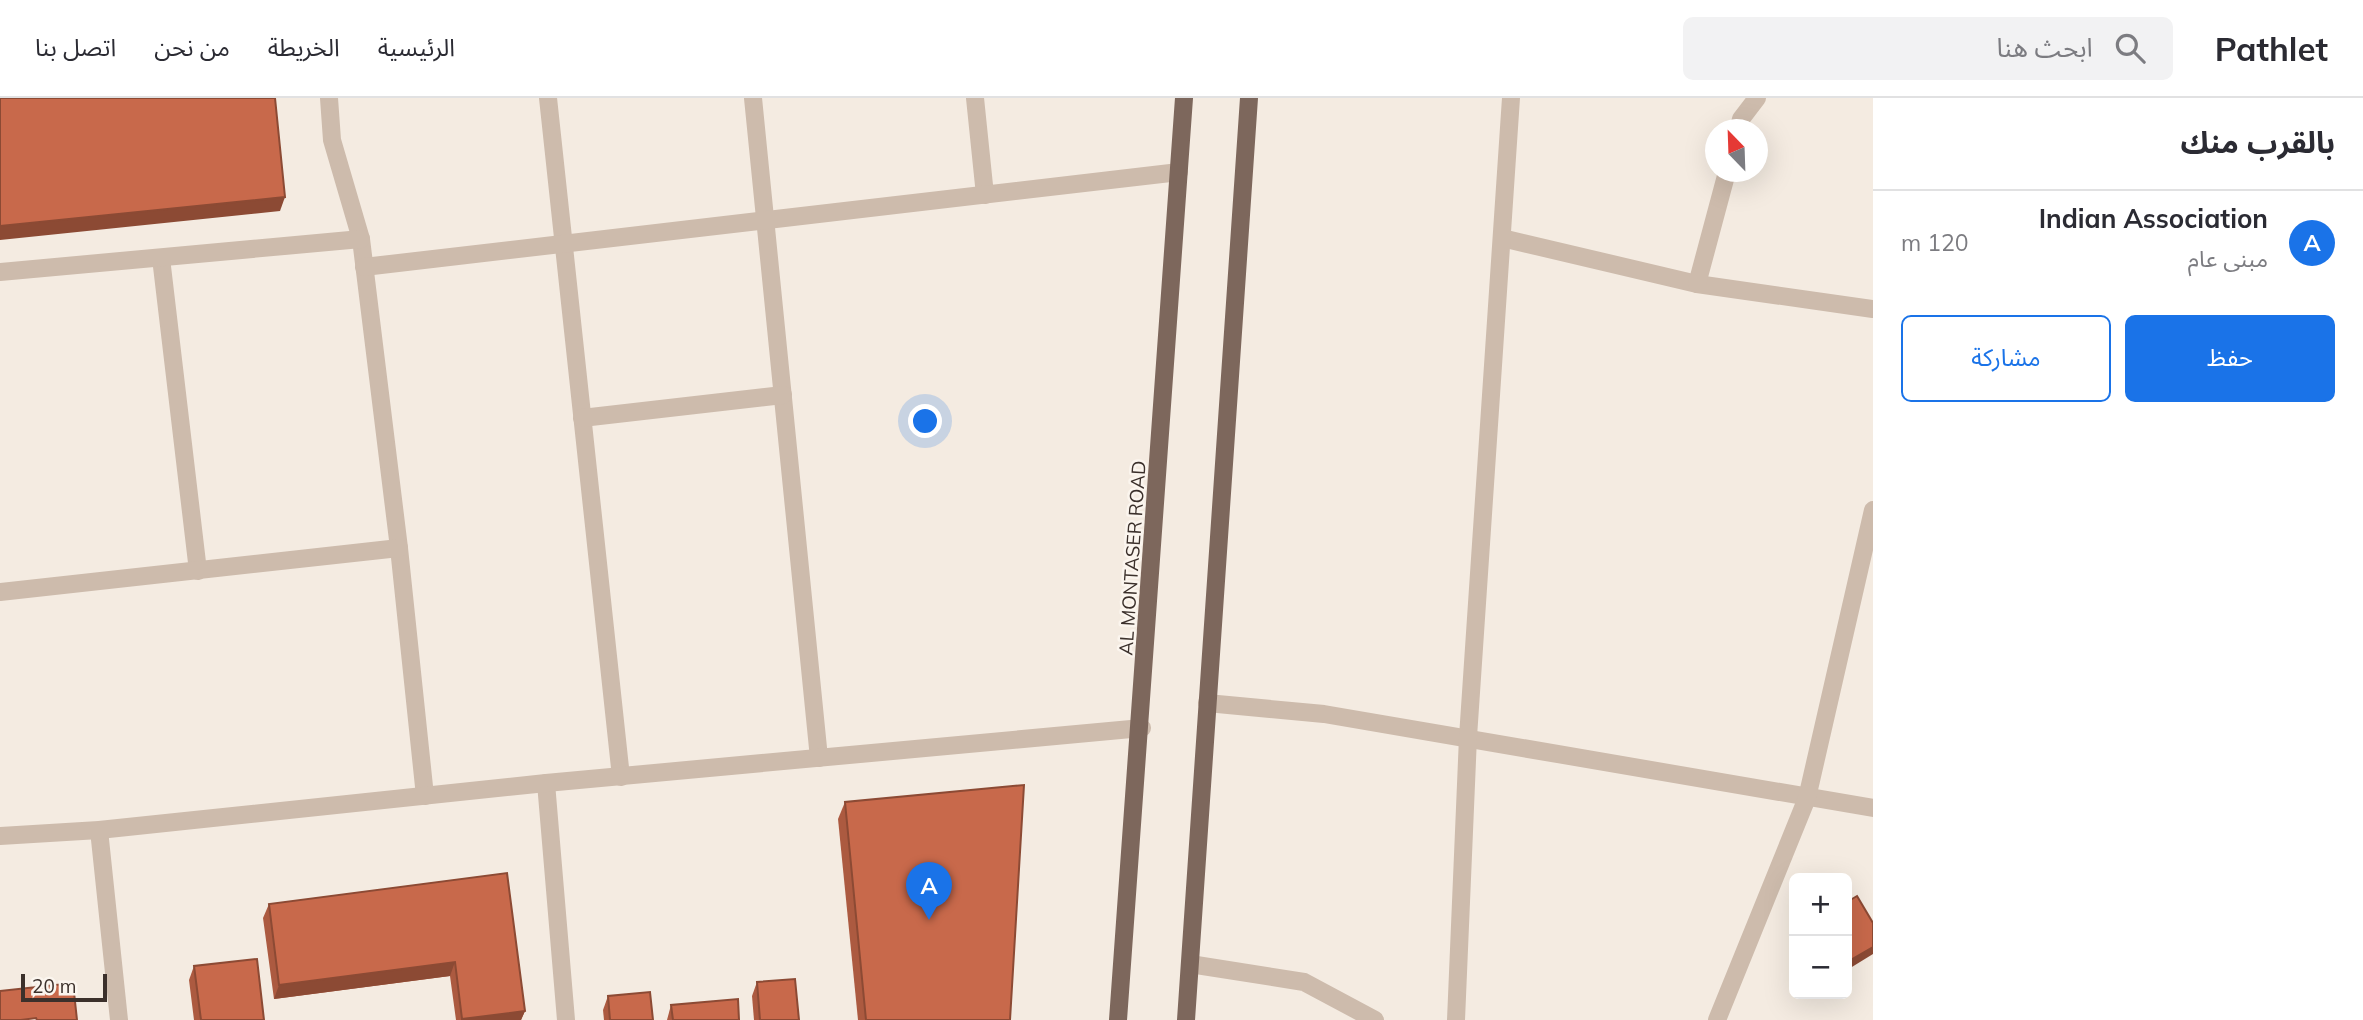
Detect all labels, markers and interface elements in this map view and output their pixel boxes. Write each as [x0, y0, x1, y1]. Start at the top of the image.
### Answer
search box [1683, 17, 2173, 80]
text: Pathlet [2215, 28, 2328, 69]
icon: search [2111, 29, 2149, 67]
text: ابحث هنا [1996, 31, 2093, 64]
text: اتصل بنا [35, 32, 116, 62]
text: من نحن [154, 32, 230, 62]
text: الخريطة [268, 32, 340, 62]
text: الرئيسية [378, 32, 455, 62]
north arrow [1705, 119, 1768, 182]
text: بالقرب منك [2181, 123, 2335, 161]
text: Indian Association [2039, 202, 2268, 235]
text: 120 m [1901, 228, 1969, 257]
text: A [2303, 228, 2321, 257]
text: مبنى عام [2188, 244, 2268, 273]
button: مشاركة [1901, 315, 2111, 402]
button: حفظ [2125, 315, 2335, 402]
your location [908, 404, 942, 438]
street label: AL MONTASER ROAD [1113, 460, 1151, 656]
pin: A [906, 862, 952, 920]
map controls [1789, 873, 1852, 999]
button: + [1789, 873, 1852, 936]
button: − [1789, 936, 1852, 999]
scale bar [21, 971, 107, 1003]
text: 20 m [32, 974, 76, 998]

